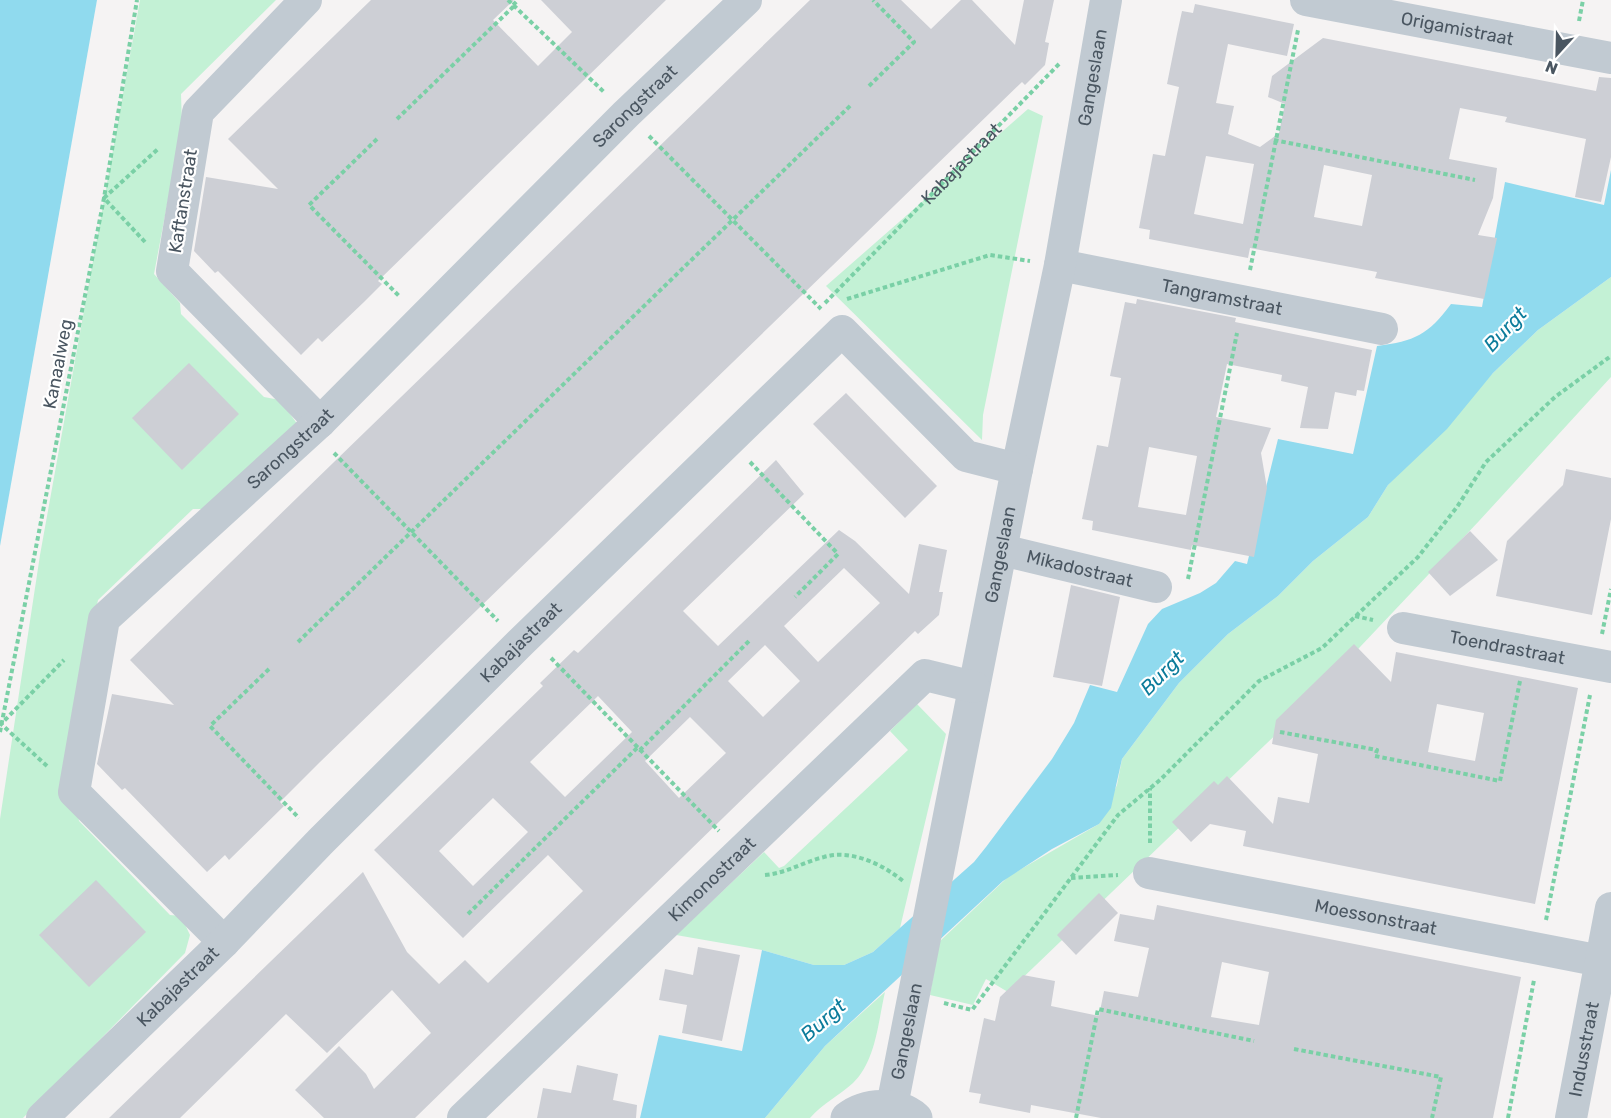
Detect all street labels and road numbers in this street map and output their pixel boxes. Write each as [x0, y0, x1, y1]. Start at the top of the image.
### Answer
street label: Origamistraat [1399, 7, 1515, 50]
street label: Gangeslaan [1073, 27, 1112, 128]
street label: Sarongstraat [588, 60, 682, 152]
street label: Kabajastraat [917, 118, 1006, 209]
street label: Kaftanstraat [164, 147, 202, 255]
street label: Tangramstraat [1159, 274, 1284, 320]
street label: Kanaalweg [39, 317, 77, 411]
street label: Sarongstraat [243, 404, 338, 494]
street label: Gangeslaan [980, 504, 1020, 605]
street label: Mikadostraat [1024, 545, 1135, 592]
street label: Kabajastraat [476, 598, 566, 687]
street label: Toendrastraat [1448, 626, 1567, 669]
street label: Kimonostraat [664, 832, 760, 926]
street label: Moessonstraat [1313, 894, 1439, 940]
street label: Kabajastraat [132, 942, 224, 1031]
street label: Gangeslaan [886, 981, 927, 1082]
street label: Indusstraat [1564, 1000, 1604, 1099]

